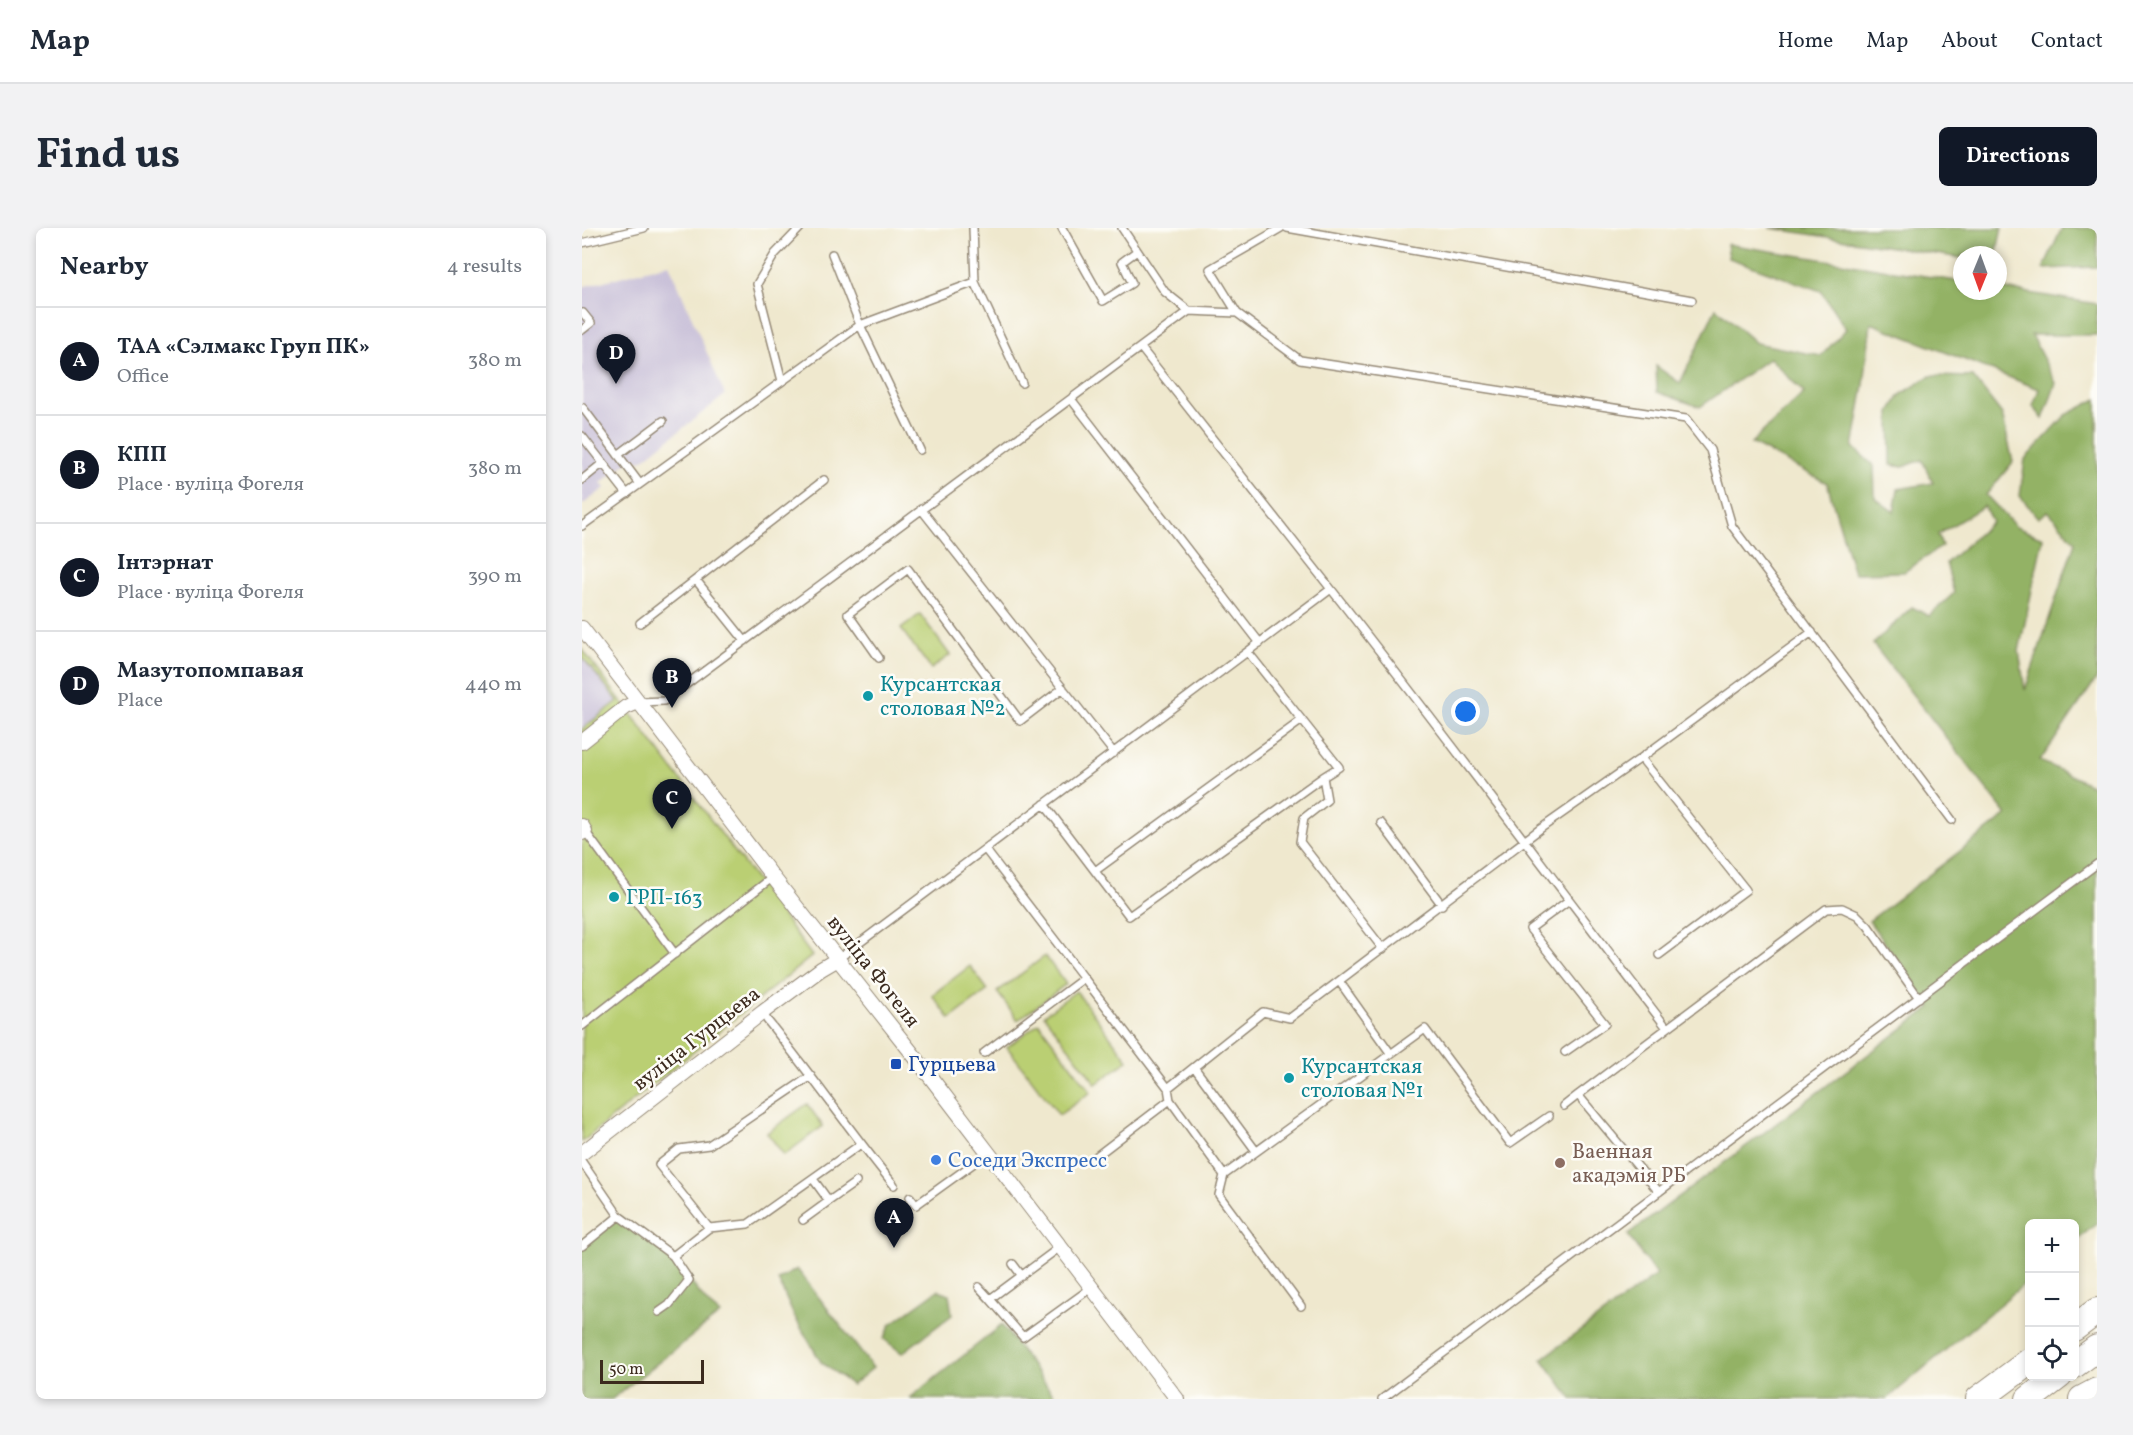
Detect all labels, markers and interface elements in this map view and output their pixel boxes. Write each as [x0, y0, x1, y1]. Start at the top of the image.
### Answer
text: Map [30, 22, 90, 61]
text: Home [1778, 27, 1833, 56]
text: Map [1866, 27, 1908, 56]
text: About [1941, 27, 1998, 56]
text: Contact [2031, 27, 2103, 56]
text: Find us [36, 127, 180, 186]
button: Directions [1939, 127, 2097, 186]
north arrow [1953, 246, 2007, 300]
text: Nearby [60, 249, 149, 285]
text: 4 results [447, 253, 522, 281]
text: ТАА «Сэлмакс Груп ПК» [117, 332, 370, 363]
pin: D [597, 334, 636, 384]
text: A [72, 347, 87, 375]
text: 380 m [468, 347, 522, 375]
text: Office [117, 363, 169, 391]
text: КПП [117, 440, 167, 471]
text: B [73, 455, 86, 483]
text: 380 m [468, 455, 522, 483]
text: Place · вуліца Фогеля [117, 471, 304, 499]
text: Інтэрнат [117, 548, 213, 579]
text: C [73, 563, 86, 591]
text: 390 m [468, 563, 522, 591]
text: Place · вуліца Фогеля [117, 579, 304, 607]
text: Мазутопомпавая [117, 656, 304, 687]
pin: B [652, 658, 692, 708]
text: D [72, 671, 87, 699]
text: 440 m [465, 671, 522, 699]
place label: Курсантская столовая №2 [880, 671, 1006, 724]
text: Place [117, 687, 163, 715]
marker: Курсантская столовая №2 [861, 689, 875, 703]
your location [1451, 697, 1480, 726]
pin: C [652, 780, 692, 829]
place label: ГРП-163 [626, 884, 702, 913]
marker: ГРП-163 [607, 890, 621, 904]
street label: вуліца Фогеля [820, 910, 926, 1034]
street label: вуліца Гурцьева [627, 980, 767, 1098]
place label: Гурцьева [908, 1051, 996, 1080]
place label: Курсантская столовая №1 [1301, 1053, 1424, 1106]
marker: Гурцьева [889, 1057, 903, 1071]
marker: Курсантская столовая №1 [1282, 1071, 1296, 1085]
place label: Ваенная акадэмія РБ [1572, 1138, 1686, 1191]
place label: Соседи Экспресс [948, 1147, 1107, 1176]
marker: Соседи Экспресс [929, 1153, 943, 1167]
marker: Ваенная акадэмія РБ [1553, 1156, 1567, 1170]
pin: A [874, 1198, 914, 1248]
map controls [2025, 1219, 2079, 1381]
button: + [2025, 1219, 2079, 1273]
button: − [2025, 1273, 2079, 1327]
button: locate [2025, 1327, 2079, 1381]
scale bar [600, 1357, 704, 1384]
text: 50 m [609, 1359, 643, 1381]

